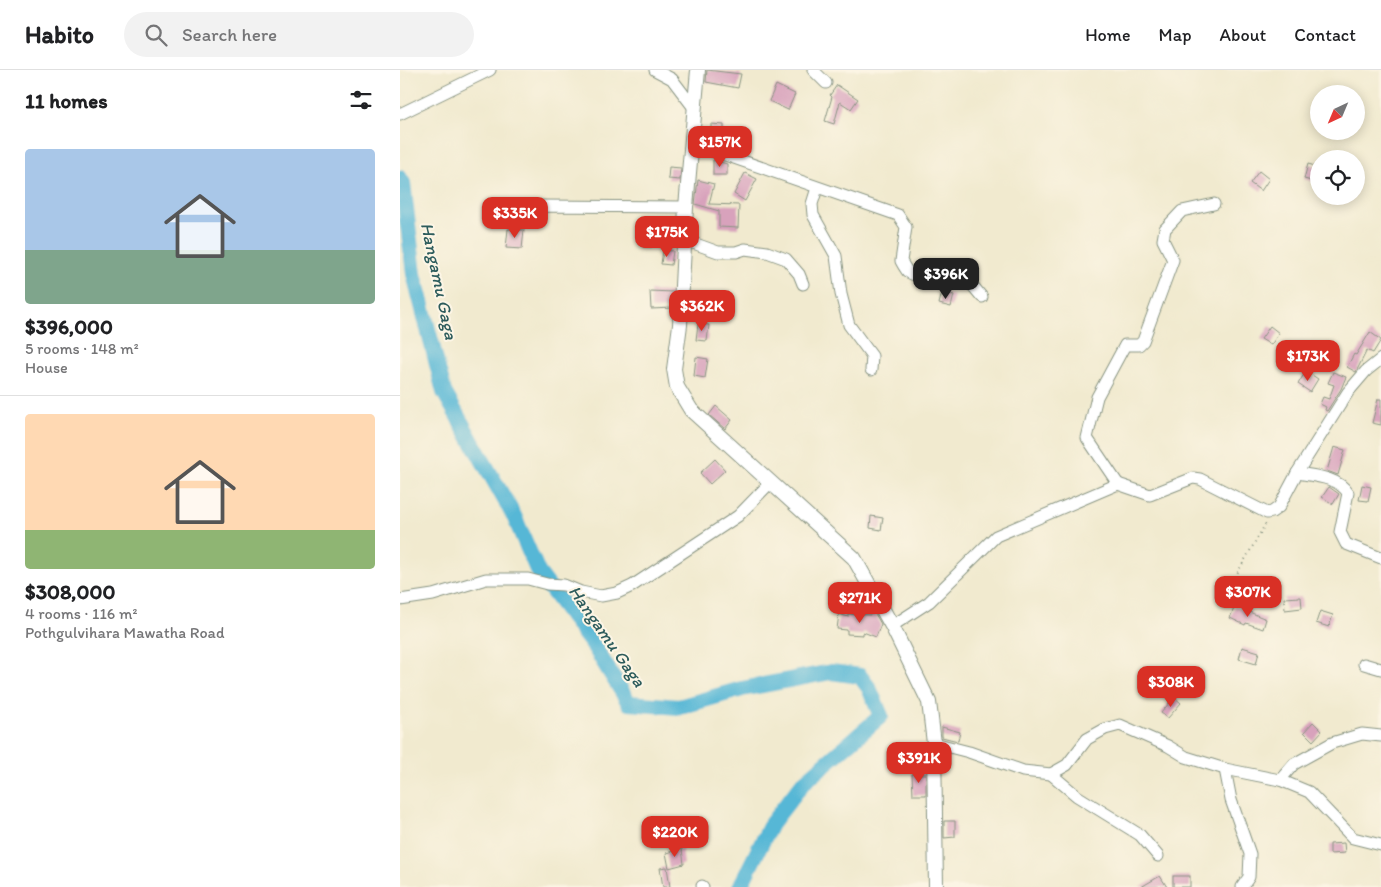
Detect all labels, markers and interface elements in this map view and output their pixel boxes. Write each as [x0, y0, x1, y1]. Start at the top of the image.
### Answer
search box [124, 12, 474, 57]
text: Habito [25, 20, 94, 49]
icon: search [142, 21, 170, 49]
text: Search here [182, 23, 277, 46]
text: Home [1085, 24, 1131, 46]
text: Map [1159, 24, 1192, 46]
text: About [1220, 24, 1266, 46]
text: Contact [1294, 24, 1356, 46]
north arrow [1310, 85, 1365, 140]
map controls [1310, 85, 1365, 205]
icon: filters [347, 86, 375, 114]
text: 11 homes [25, 88, 108, 113]
pin: $157K [685, 126, 755, 168]
text: $157K [699, 132, 741, 151]
button: locate [1310, 150, 1365, 205]
icon: home [155, 181, 245, 271]
pin: $335K [480, 196, 550, 239]
text: $335K [493, 203, 537, 222]
pin: $175K [632, 216, 702, 258]
water label: Hangamu Gaga [416, 220, 462, 343]
text: $175K [646, 222, 688, 241]
pin: $396K [911, 258, 981, 300]
text: $396K [924, 264, 968, 283]
pin: $362K [667, 290, 737, 332]
text: $362K [680, 296, 724, 315]
text: $396,000 [25, 314, 113, 339]
text: 5 rooms · 148 m² [25, 339, 139, 358]
pin: $173K [1273, 340, 1343, 382]
text: $173K [1287, 346, 1329, 365]
text: House [25, 358, 68, 377]
icon: home [155, 447, 245, 537]
pin: $307K [1213, 576, 1283, 618]
text: $308,000 [25, 579, 115, 604]
water label: Hangamu Gaga [564, 581, 651, 692]
pin: $271K [825, 582, 895, 624]
text: $307K [1226, 582, 1270, 601]
text: $271K [839, 588, 881, 607]
text: 4 rooms · 116 m² [25, 604, 137, 623]
text: Pothgulvihara Mawatha Road [25, 623, 224, 642]
pin: $308K [1136, 666, 1206, 708]
text: $308K [1148, 672, 1194, 691]
pin: $391K [884, 742, 954, 784]
text: $391K [898, 748, 940, 767]
pin: $220K [640, 816, 710, 858]
text: $220K [652, 822, 698, 841]

